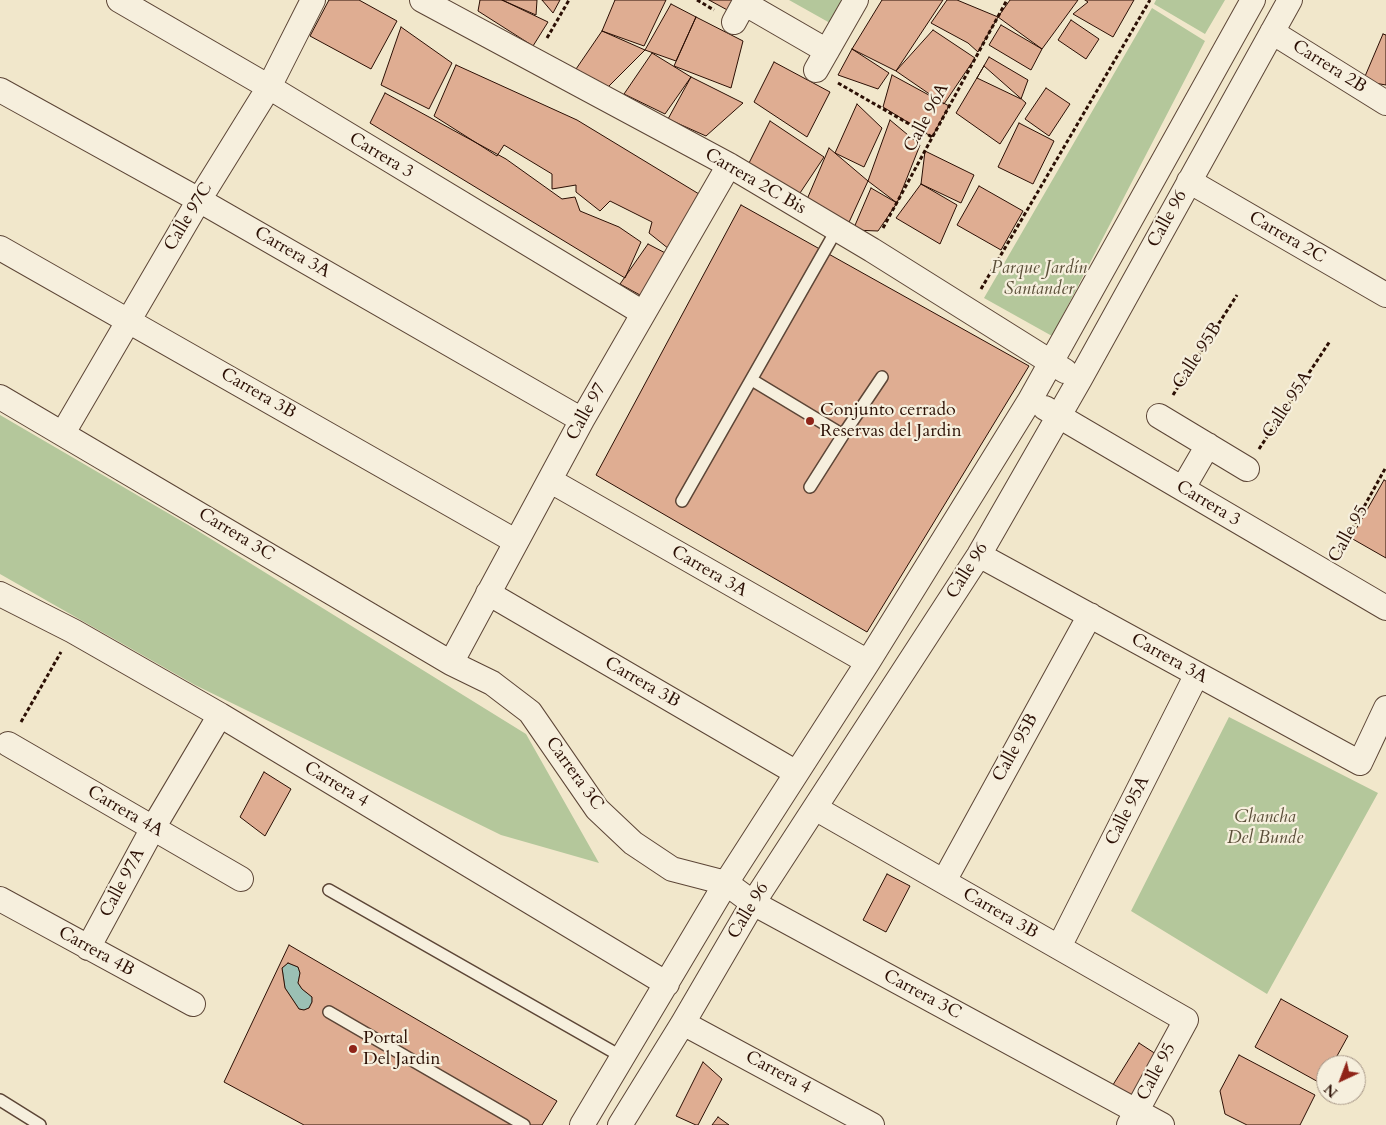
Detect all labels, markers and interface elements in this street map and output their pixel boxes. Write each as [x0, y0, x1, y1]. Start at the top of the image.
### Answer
street label: Carrera 2B [1288, 36, 1370, 98]
street label: Calle 96A [900, 80, 954, 156]
street label: Carrera 3 [345, 128, 417, 184]
street label: Carrera 2C Bis [701, 144, 809, 220]
street label: Calle 97C [160, 179, 218, 255]
street label: Calle 96 [1143, 187, 1193, 251]
street label: Carrera 2C [1245, 207, 1329, 269]
street label: Carrera 3A [250, 223, 334, 283]
park label: Parque Jardín Santander [991, 258, 1087, 300]
street label: Calle 95B [1169, 319, 1227, 393]
street label: Carrera 3B [216, 364, 300, 424]
street label: Calle 95A [1259, 368, 1317, 442]
street label: Calle 97 [562, 380, 612, 444]
place label: Conjunto cerrado Reservas del Jardin [820, 400, 962, 442]
marker: Conjunto cerrado Reservas del Jardin [804, 415, 816, 427]
street label: Carrera 3 [1172, 476, 1244, 532]
street label: Calle 95 [1324, 502, 1374, 566]
street label: Carrera 3C [194, 504, 278, 566]
street label: Calle 96 [942, 539, 994, 603]
street label: Carrera 3A [667, 542, 751, 602]
street label: Carrera 3A [1127, 629, 1211, 689]
street label: Carrera 3B [600, 653, 684, 713]
street label: Calle 95B [989, 710, 1043, 786]
street label: Carrera 3C [540, 733, 608, 815]
street label: Carrera 4 [300, 757, 372, 813]
street label: Calle 95A [1101, 773, 1155, 849]
street label: Carrera 4A [83, 782, 167, 842]
park label: Chancha Del Bunde [1227, 807, 1303, 850]
street label: Calle 97A [96, 845, 150, 921]
street label: Calle 96 [724, 879, 774, 943]
street label: Carrera 3B [958, 884, 1042, 944]
street label: Carrera 4B [54, 922, 138, 982]
street label: Carrera 3C [879, 966, 965, 1024]
place label: Portal Del Jardin [363, 1028, 441, 1070]
street label: Calle 95 [1133, 1039, 1181, 1105]
marker: Portal Del Jardin [347, 1043, 359, 1055]
street label: Carrera 4 [741, 1047, 815, 1099]
north arrow [1316, 1055, 1366, 1105]
text: N [1320, 1080, 1342, 1102]

